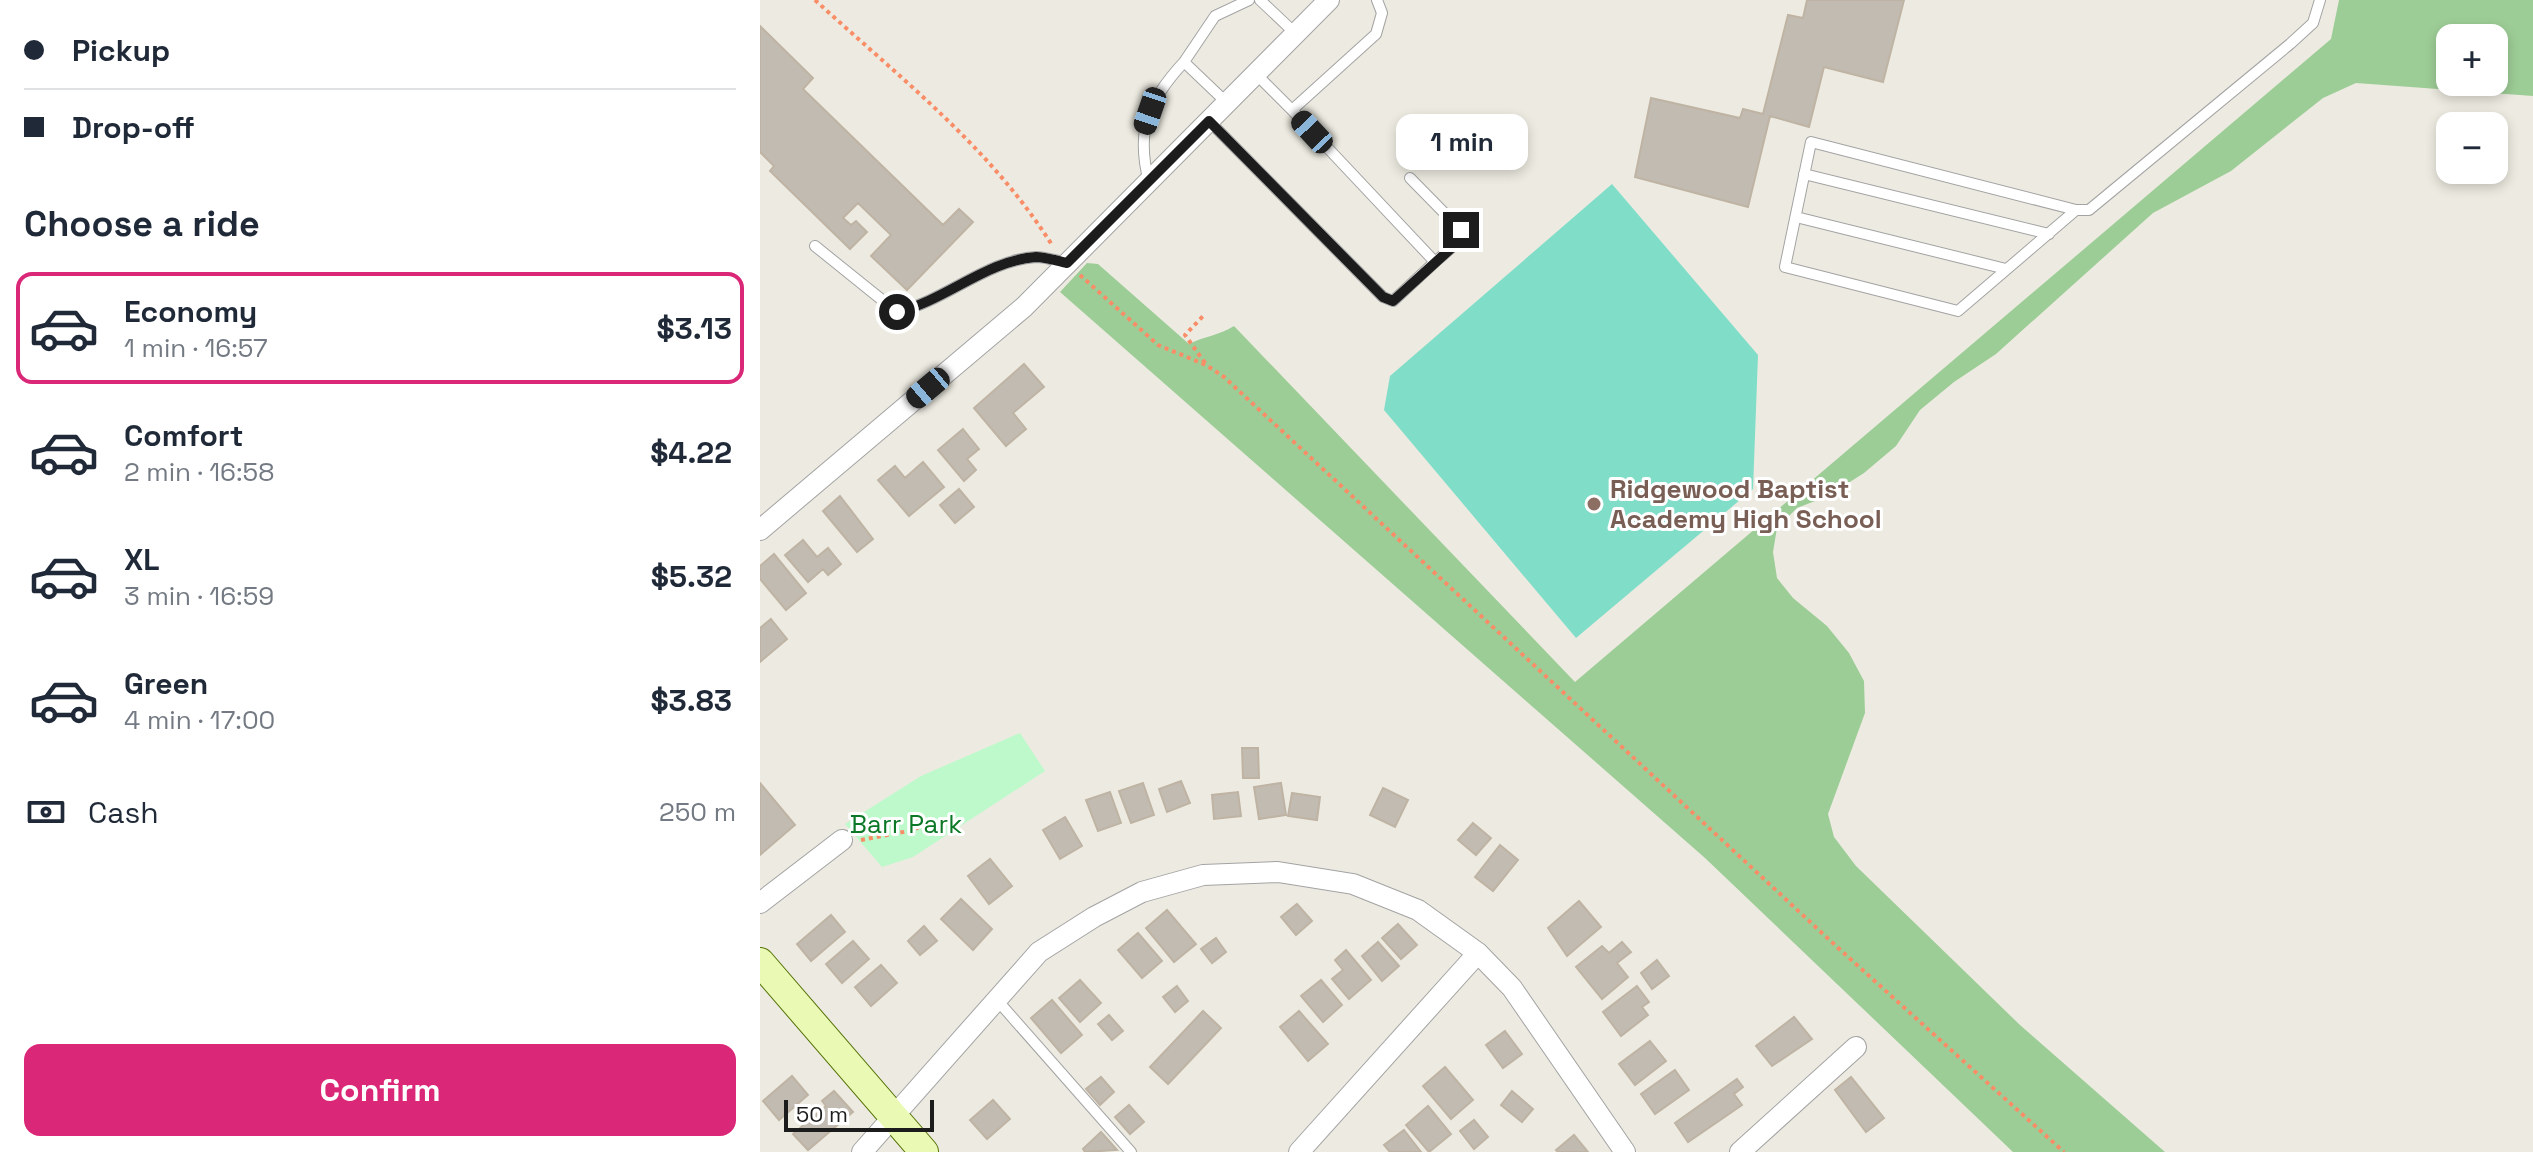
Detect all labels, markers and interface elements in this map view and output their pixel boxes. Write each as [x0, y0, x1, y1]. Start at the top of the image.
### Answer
map controls [2436, 24, 2508, 184]
button: + [2436, 24, 2508, 96]
text: Pickup [72, 31, 170, 70]
car [1131, 84, 1169, 138]
car [1287, 106, 1337, 158]
text: Drop-off [72, 108, 195, 147]
button: − [2436, 112, 2508, 184]
callout: 1 min [1395, 114, 1527, 170]
text: 1 min [1430, 125, 1494, 159]
text: Choose a ride [24, 201, 260, 247]
route end [1443, 212, 1479, 248]
icon: car [28, 292, 100, 364]
text: Economy [124, 292, 257, 331]
route start [879, 294, 915, 330]
text: $3.13 [656, 309, 732, 348]
text: 1 min · 16:57 [124, 331, 268, 365]
car [902, 363, 954, 413]
icon: car [28, 416, 100, 488]
text: Comfort [124, 416, 243, 455]
text: $4.22 [650, 433, 732, 472]
text: 2 min · 16:58 [124, 455, 274, 489]
place label: Ridgewood Baptist Academy High School [1610, 472, 1882, 536]
marker: Ridgewood Baptist Academy High School [1585, 495, 1603, 513]
icon: car [28, 540, 100, 612]
text: XL [124, 540, 160, 579]
text: $5.32 [651, 557, 732, 596]
text: 3 min · 16:59 [124, 579, 274, 613]
icon: car [28, 664, 100, 736]
text: Green [124, 664, 208, 703]
text: $3.83 [650, 681, 732, 720]
text: 4 min · 17:00 [124, 703, 275, 737]
icon: cash [24, 790, 68, 834]
text: Cash [88, 793, 159, 832]
text: 250 m [659, 795, 736, 829]
park label: Barr Park [850, 807, 962, 841]
button: Confirm [24, 1044, 736, 1136]
scale bar [784, 1096, 934, 1132]
text: 50 m [796, 1100, 848, 1128]

